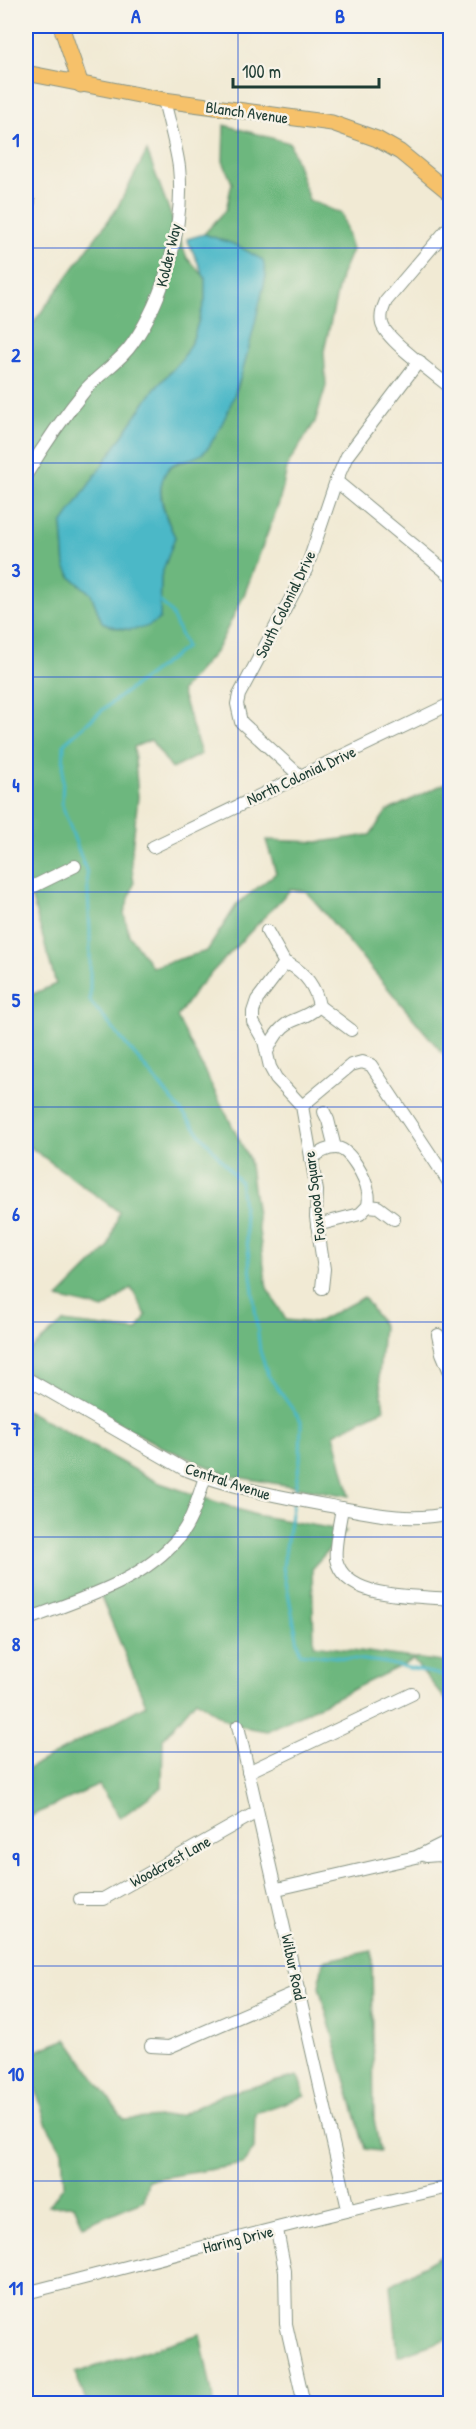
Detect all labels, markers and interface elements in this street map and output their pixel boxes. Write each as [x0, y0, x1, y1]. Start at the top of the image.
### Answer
text: A [131, 2, 141, 29]
text: B [335, 2, 345, 29]
scale bar [233, 51, 378, 89]
text: 100 m [242, 59, 281, 84]
street label: Blanch Avenue [204, 95, 290, 129]
text: 1 [12, 126, 20, 153]
street label: Kolder Way [150, 221, 186, 289]
text: 2 [11, 341, 21, 368]
street label: South Colonial Drive [249, 546, 321, 661]
text: 3 [12, 556, 21, 583]
street label: North Colonial Drive [243, 740, 360, 810]
text: 4 [12, 771, 20, 798]
text: 5 [12, 986, 21, 1013]
street label: Foxwood Square [298, 1149, 331, 1243]
text: 6 [12, 1200, 20, 1227]
text: 7 [10, 1415, 21, 1442]
street label: Central Avenue [182, 1457, 274, 1505]
text: 8 [12, 1630, 21, 1657]
street label: Woodcrest Lane [126, 1830, 215, 1892]
text: 9 [12, 1845, 20, 1872]
street label: Wilbur Road [276, 1932, 312, 2002]
text: 10 [8, 2060, 24, 2087]
street label: Haring Drive [201, 2220, 276, 2258]
text: 11 [9, 2274, 23, 2301]

